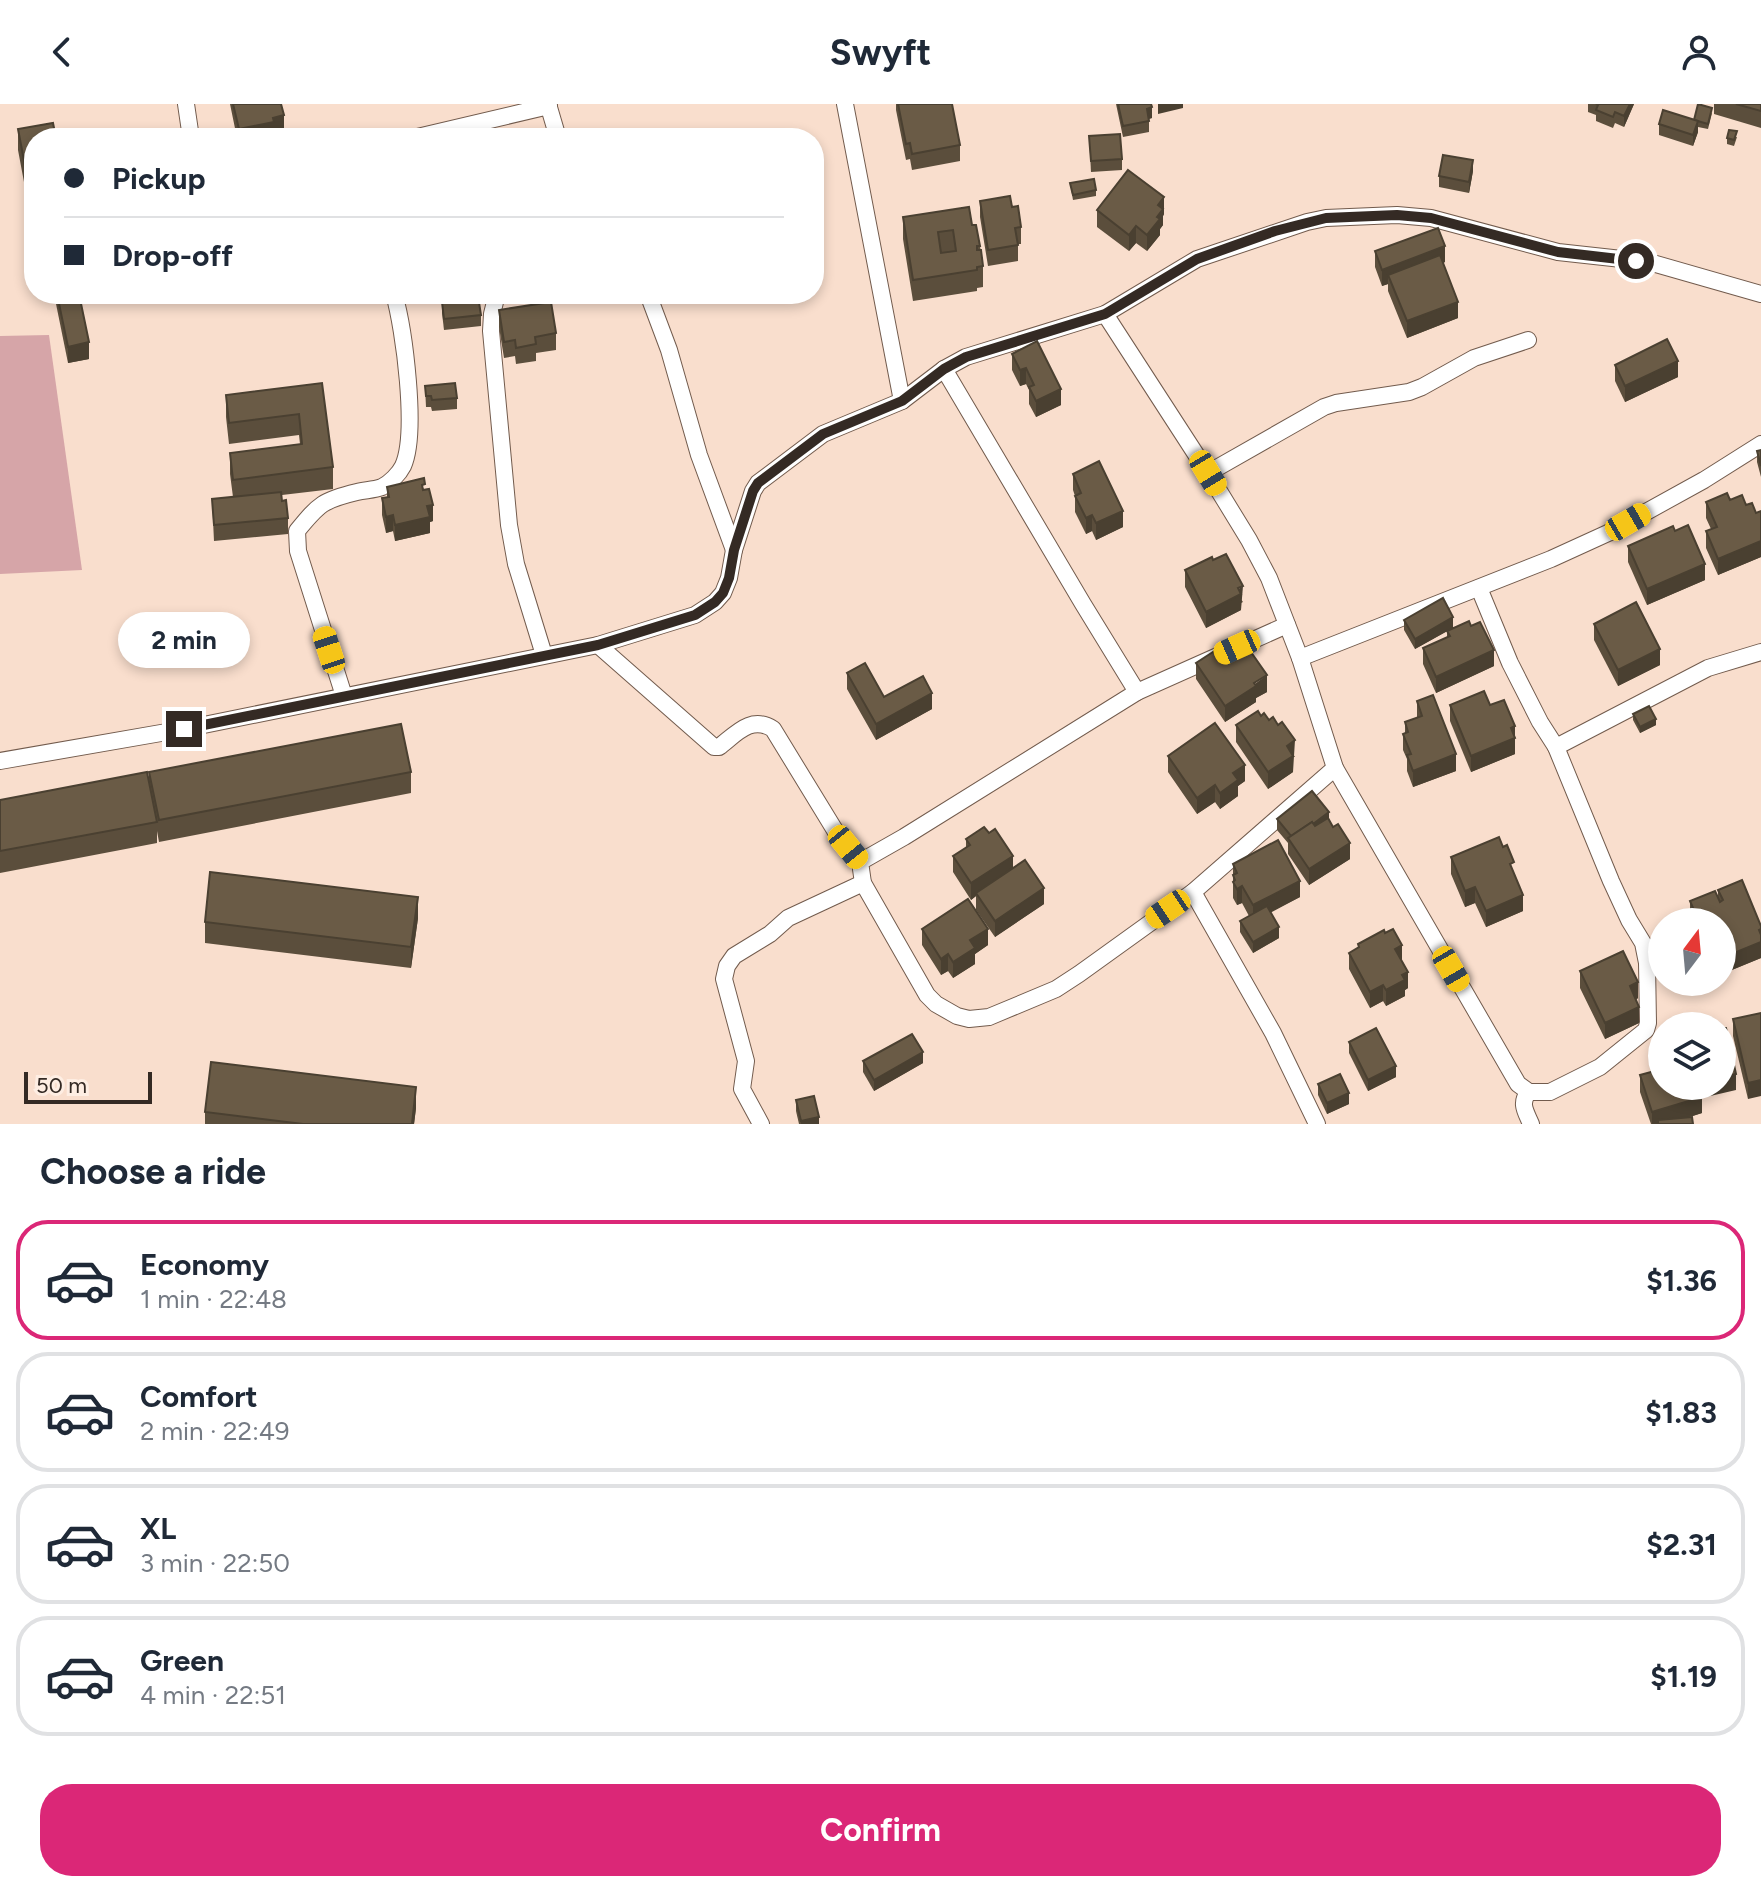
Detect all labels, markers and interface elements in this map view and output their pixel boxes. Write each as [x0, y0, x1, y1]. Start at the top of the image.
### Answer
icon: back [40, 30, 84, 74]
icon: person [1677, 30, 1721, 74]
text: Swyft [830, 31, 931, 74]
text: Pickup [112, 160, 206, 197]
text: Drop-off [112, 237, 233, 274]
route start [1618, 243, 1654, 279]
car [1185, 446, 1231, 500]
car [1601, 500, 1655, 544]
callout: 2 min [118, 613, 250, 669]
car [310, 623, 348, 677]
text: 2 min [151, 624, 217, 656]
car [1210, 626, 1264, 668]
route end [166, 711, 202, 747]
car [824, 821, 872, 873]
car [1141, 886, 1195, 932]
north arrow [1648, 908, 1736, 996]
map controls [1648, 908, 1736, 1100]
car [1429, 942, 1473, 996]
button: layers [1648, 1012, 1736, 1100]
scale bar [24, 1068, 152, 1104]
text: 50 m [36, 1072, 87, 1099]
text: Choose a ride [40, 1150, 266, 1193]
icon: car [44, 1244, 116, 1316]
text: Economy [140, 1246, 269, 1283]
text: $1.36 [1646, 1262, 1717, 1299]
text: 1 min · 22:48 [140, 1283, 287, 1315]
icon: car [44, 1376, 116, 1448]
text: Comfort [140, 1378, 258, 1415]
text: $1.83 [1645, 1394, 1717, 1431]
text: 2 min · 22:49 [140, 1415, 290, 1447]
icon: car [44, 1508, 116, 1580]
text: XL [140, 1510, 176, 1547]
text: $2.31 [1646, 1526, 1717, 1563]
text: 3 min · 22:50 [140, 1547, 290, 1579]
icon: car [44, 1640, 116, 1712]
text: Green [140, 1642, 224, 1679]
text: $1.19 [1650, 1658, 1717, 1695]
text: 4 min · 22:51 [140, 1679, 286, 1711]
button: Confirm [40, 1784, 1721, 1876]

